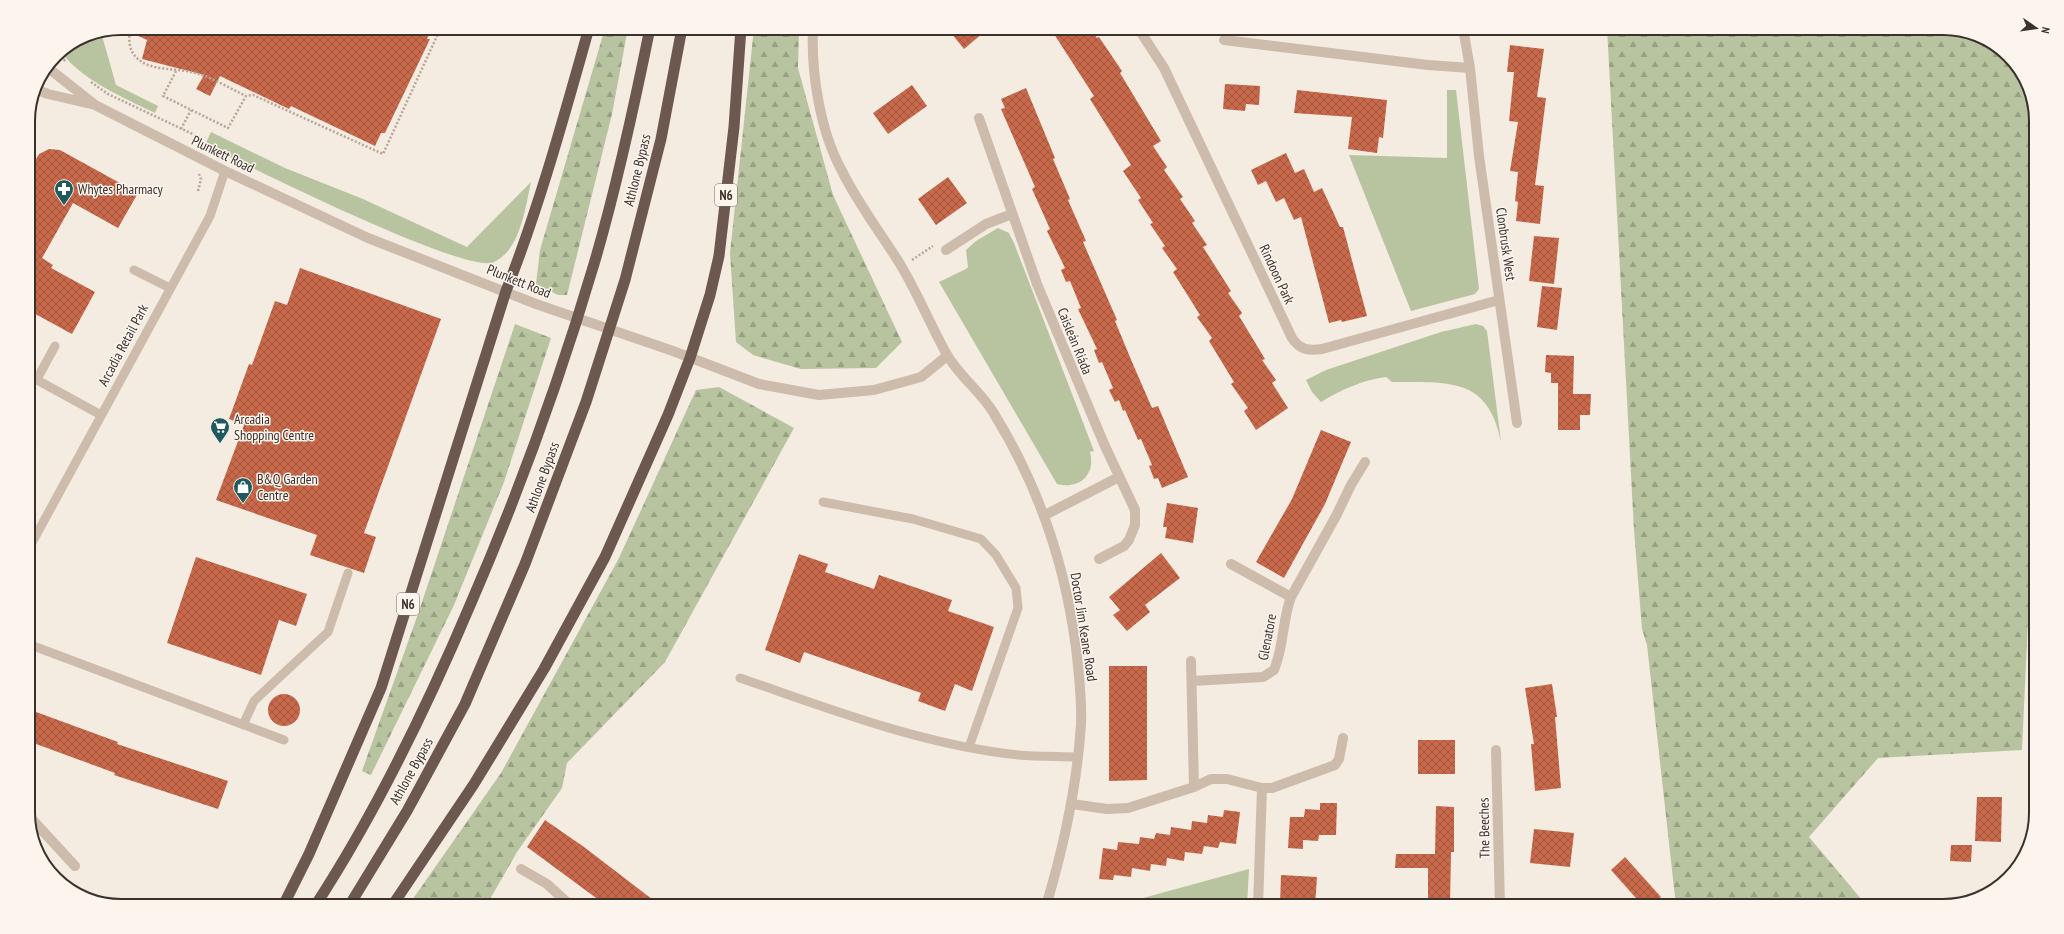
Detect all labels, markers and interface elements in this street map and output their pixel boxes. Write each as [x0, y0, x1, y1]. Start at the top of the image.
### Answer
north arrow [2016, 8, 2056, 48]
text: N [2038, 26, 2053, 35]
street label: Plunkett Road [189, 131, 257, 177]
street label: Athlone Bypass [619, 132, 655, 208]
pharmacy icon: Whytes Pharmacy [53, 178, 75, 206]
place label: Whytes Pharmacy [78, 180, 164, 198]
road number: N6 [715, 184, 737, 206]
street label: Clonbrusk West [1492, 206, 1520, 282]
street label: Rindoon Park [1255, 241, 1299, 307]
street label: Plunkett Road [484, 260, 554, 302]
street label: Arcadia Retail Park [94, 300, 152, 389]
street label: Caisleán Riáda [1053, 305, 1097, 377]
place label: Arcadia Shopping Centre [234, 410, 314, 444]
supermarket icon: Arcadia Shopping Centre [209, 416, 231, 444]
street label: Athlone Bypass [521, 439, 563, 515]
place label: B&Q Garden Centre [257, 470, 318, 504]
shop icon: B&Q Garden Centre [232, 476, 254, 504]
street label: Doctor Jim Keane Road [1067, 571, 1101, 683]
road number: N6 [397, 593, 419, 615]
street label: Glenatore [1254, 612, 1280, 662]
street label: Athlone Bypass [385, 734, 437, 808]
street label: The Beeches [1474, 797, 1494, 859]

